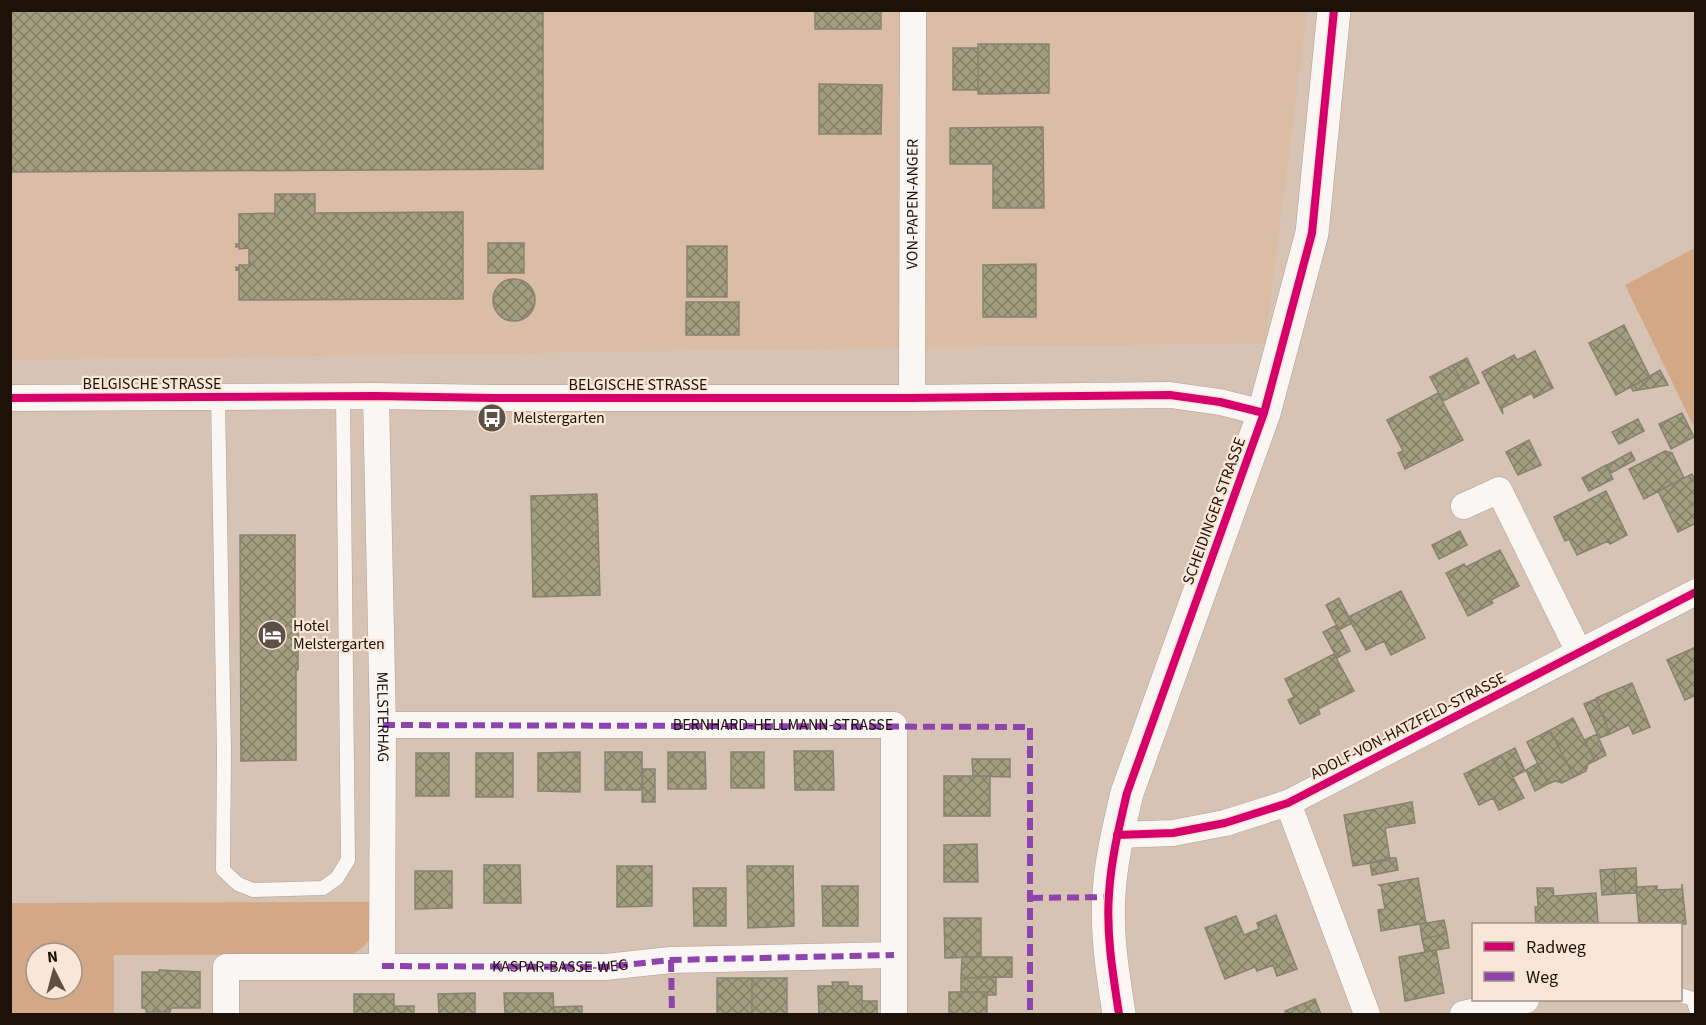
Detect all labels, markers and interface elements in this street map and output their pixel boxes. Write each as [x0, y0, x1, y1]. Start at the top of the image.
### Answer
street label: VON-PAPEN-ANGER [901, 139, 924, 269]
street label: BELGISCHE STRASSE [83, 373, 221, 395]
street label: BELGISCHE STRASSE [569, 374, 707, 396]
bus stop icon: Melstergarten [476, 402, 508, 434]
place label: Melstergarten [513, 407, 605, 429]
street label: SCHEIDINGER STRASSE [1177, 434, 1251, 588]
place label: Hotel Melstergarten [293, 615, 385, 655]
hotel icon: Hotel Melstergarten [256, 619, 288, 651]
street label: ADOLF-VON-HATZFELD-STRASSE [1307, 667, 1509, 785]
street label: MELSTERHAG [371, 671, 394, 762]
street label: BERNHARD-HELLMANN-STRASSE [673, 714, 893, 736]
legend [1472, 923, 1682, 1001]
text: Radweg [1526, 935, 1586, 960]
north arrow [24, 941, 84, 1001]
text: N [46, 946, 59, 969]
street label: KASPAR-BASSE-WEG [492, 954, 629, 978]
text: Weg [1526, 965, 1558, 990]

